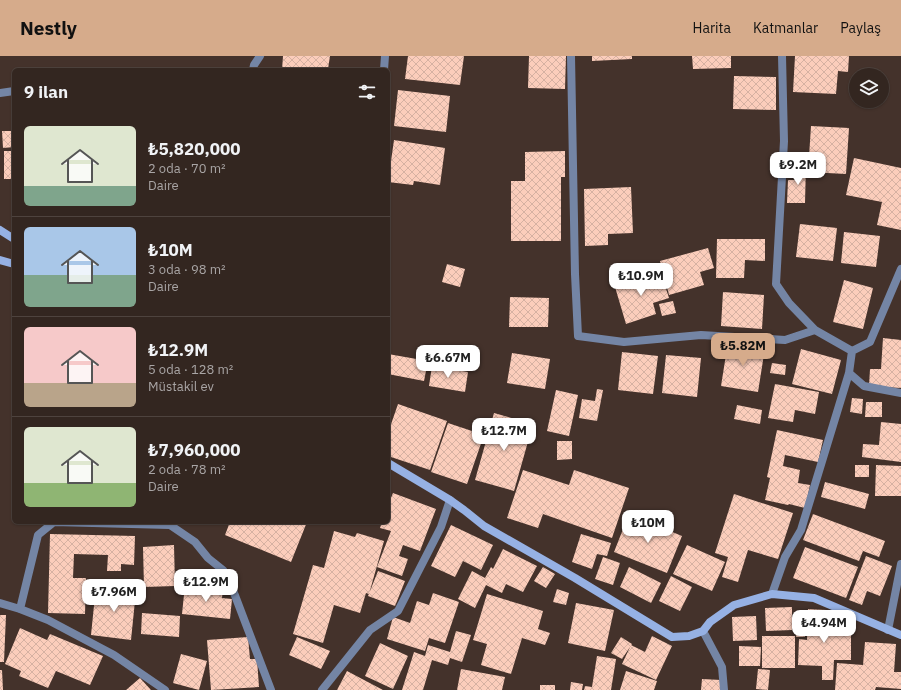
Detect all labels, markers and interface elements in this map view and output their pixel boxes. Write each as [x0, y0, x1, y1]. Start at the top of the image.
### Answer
text: Nestly [20, 16, 77, 40]
text: Harita [693, 19, 731, 37]
text: Katmanlar [753, 19, 818, 37]
text: Paylaş [840, 19, 881, 37]
map controls [849, 68, 889, 108]
button: layers [849, 68, 889, 108]
text: 9 ilan [24, 81, 68, 103]
icon: filters [356, 81, 378, 103]
text: ₺5,820,000 [148, 138, 240, 160]
icon: home [56, 142, 104, 190]
pin: ₺9.2M [770, 152, 826, 186]
text: ₺9.2M [779, 156, 817, 173]
text: 2 oda · 70 m² [148, 160, 226, 177]
text: Daire [148, 177, 179, 194]
text: ₺10M [148, 239, 193, 261]
icon: home [56, 243, 104, 291]
text: 3 oda · 98 m² [148, 261, 226, 278]
pin: ₺10.9M [608, 263, 674, 297]
text: ₺10.9M [618, 267, 664, 284]
text: Daire [148, 278, 179, 295]
pin: ₺5.82M [710, 333, 776, 367]
text: ₺5.82M [720, 337, 766, 354]
text: ₺12.9M [148, 339, 208, 361]
icon: home [56, 343, 104, 391]
pin: ₺6.67M [415, 345, 481, 379]
text: ₺6.67M [425, 349, 471, 366]
text: 5 oda · 128 m² [148, 361, 233, 378]
text: Müstakil ev [148, 378, 214, 395]
pin: ₺12.7M [471, 418, 537, 452]
text: ₺12.7M [481, 422, 527, 439]
text: ₺7,960,000 [148, 439, 240, 461]
icon: home [56, 443, 104, 491]
text: 2 oda · 78 m² [148, 461, 226, 478]
text: Daire [148, 478, 179, 495]
pin: ₺10M [624, 510, 672, 544]
text: ₺10M [631, 514, 665, 531]
pin: ₺12.9M [173, 569, 239, 603]
text: ₺12.9M [183, 573, 229, 590]
pin: ₺7.96M [81, 579, 147, 613]
text: ₺7.96M [91, 583, 137, 600]
pin: ₺4.94M [791, 610, 857, 644]
text: ₺4.94M [801, 614, 847, 631]

